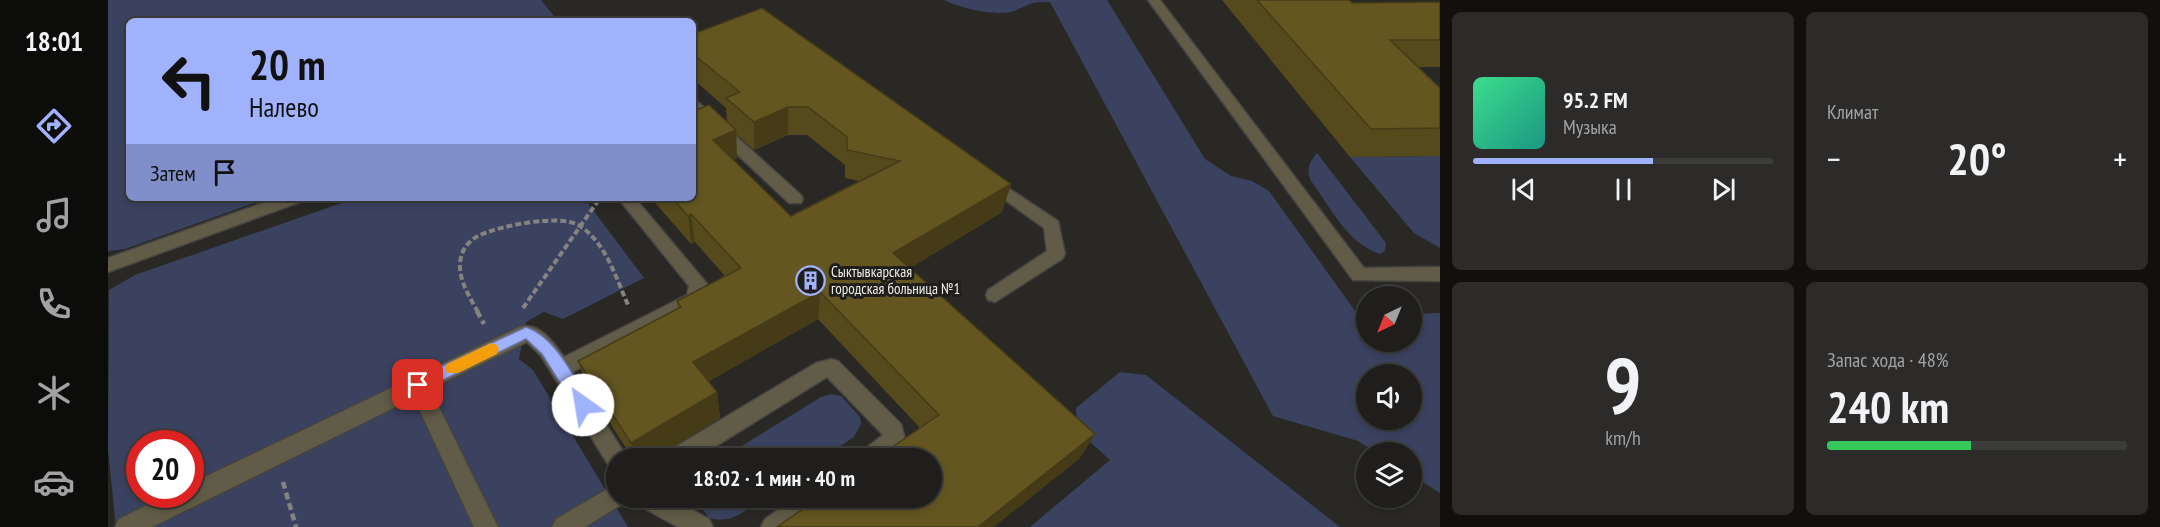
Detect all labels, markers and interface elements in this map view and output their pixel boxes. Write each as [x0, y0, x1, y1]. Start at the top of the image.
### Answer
text: 18:01 [25, 24, 83, 58]
text: 20 m [249, 37, 326, 92]
icon: left [150, 42, 228, 120]
text: 95.2 FM [1563, 86, 1628, 114]
text: Налево [249, 90, 319, 124]
text: Климат [1827, 99, 1878, 125]
icon: directions [33, 105, 75, 147]
text: Музыка [1563, 114, 1617, 140]
text: 20° [1947, 129, 2007, 187]
text: − [1827, 137, 1841, 180]
text: + [2113, 137, 2127, 180]
icon: arrive [208, 156, 241, 189]
text: Затем [150, 159, 196, 187]
icon: previous [1507, 173, 1540, 206]
icon: pause [1607, 173, 1640, 206]
icon: next [1707, 173, 1740, 206]
icon: music [33, 194, 75, 236]
place label: Сыктывкарская городская больница №1 [831, 262, 960, 298]
building icon: Сыктывкарская городская больница №1 [794, 264, 826, 296]
icon: phone [33, 283, 75, 325]
north arrow [1356, 286, 1422, 352]
map controls [1356, 286, 1422, 508]
text: 9 [1604, 335, 1642, 436]
text: Запас хода · 48% [1827, 347, 1948, 373]
pin [392, 359, 443, 410]
button: sound [1356, 364, 1422, 430]
icon: arrive [401, 368, 434, 401]
icon: climate [33, 372, 75, 414]
position arrow [551, 373, 615, 437]
text: 240 km [1827, 377, 1949, 435]
text: km/h [1605, 425, 1641, 451]
speed limit sign: 20 [126, 430, 204, 508]
button: layers [1356, 442, 1422, 508]
icon: car [33, 461, 75, 503]
text: 18:02 · 1 мин · 40 m [693, 464, 855, 492]

